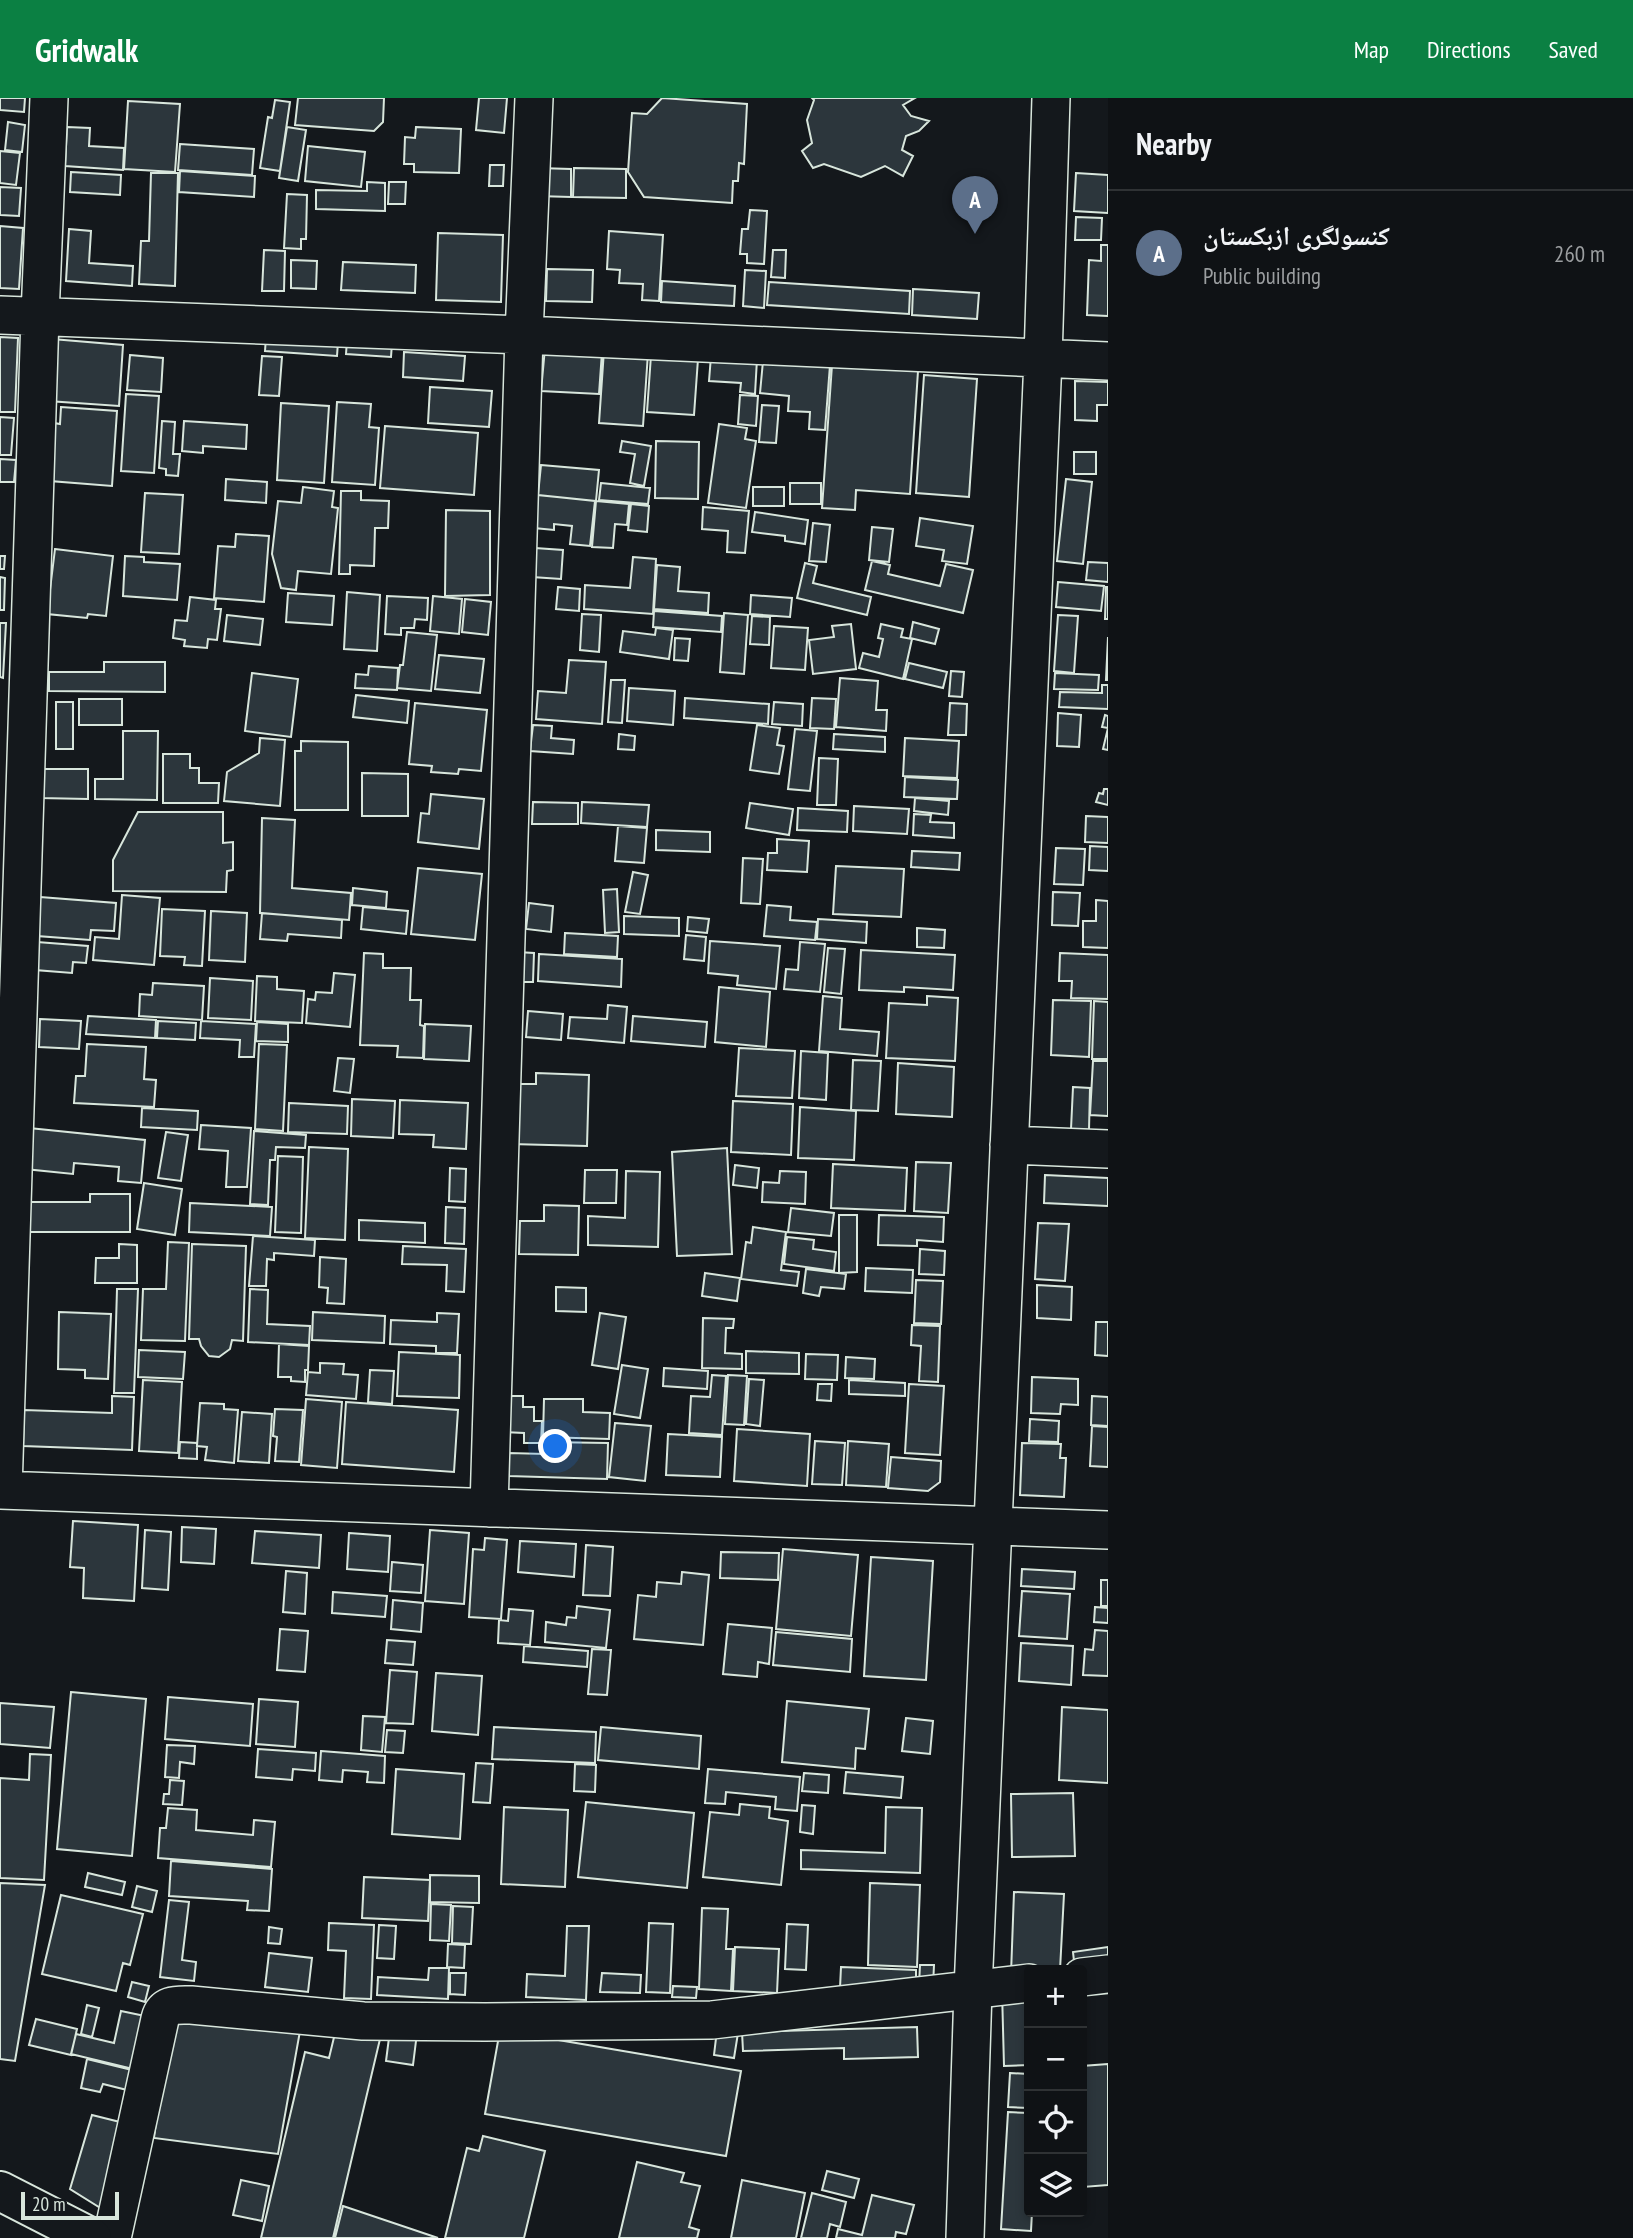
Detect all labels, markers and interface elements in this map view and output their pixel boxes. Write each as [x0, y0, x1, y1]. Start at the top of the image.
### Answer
text: Gridwalk [35, 28, 138, 71]
text: Map [1354, 34, 1389, 65]
text: Directions [1427, 34, 1511, 65]
text: Saved [1549, 34, 1598, 65]
text: Nearby [1136, 124, 1211, 163]
pin: A [952, 176, 998, 234]
text: کنسولگری ازبکستان [1203, 219, 1390, 252]
text: A [1153, 239, 1165, 268]
text: 260 m [1554, 239, 1605, 268]
text: Public building [1203, 261, 1321, 290]
your location [538, 1429, 572, 1463]
map controls [1024, 1965, 1087, 2217]
button: + [1024, 1965, 1087, 2028]
button: − [1024, 2028, 1087, 2091]
button: locate [1024, 2091, 1087, 2154]
button: layers [1024, 2154, 1087, 2217]
scale bar [21, 2189, 119, 2221]
text: 20 m [32, 2192, 66, 2216]

